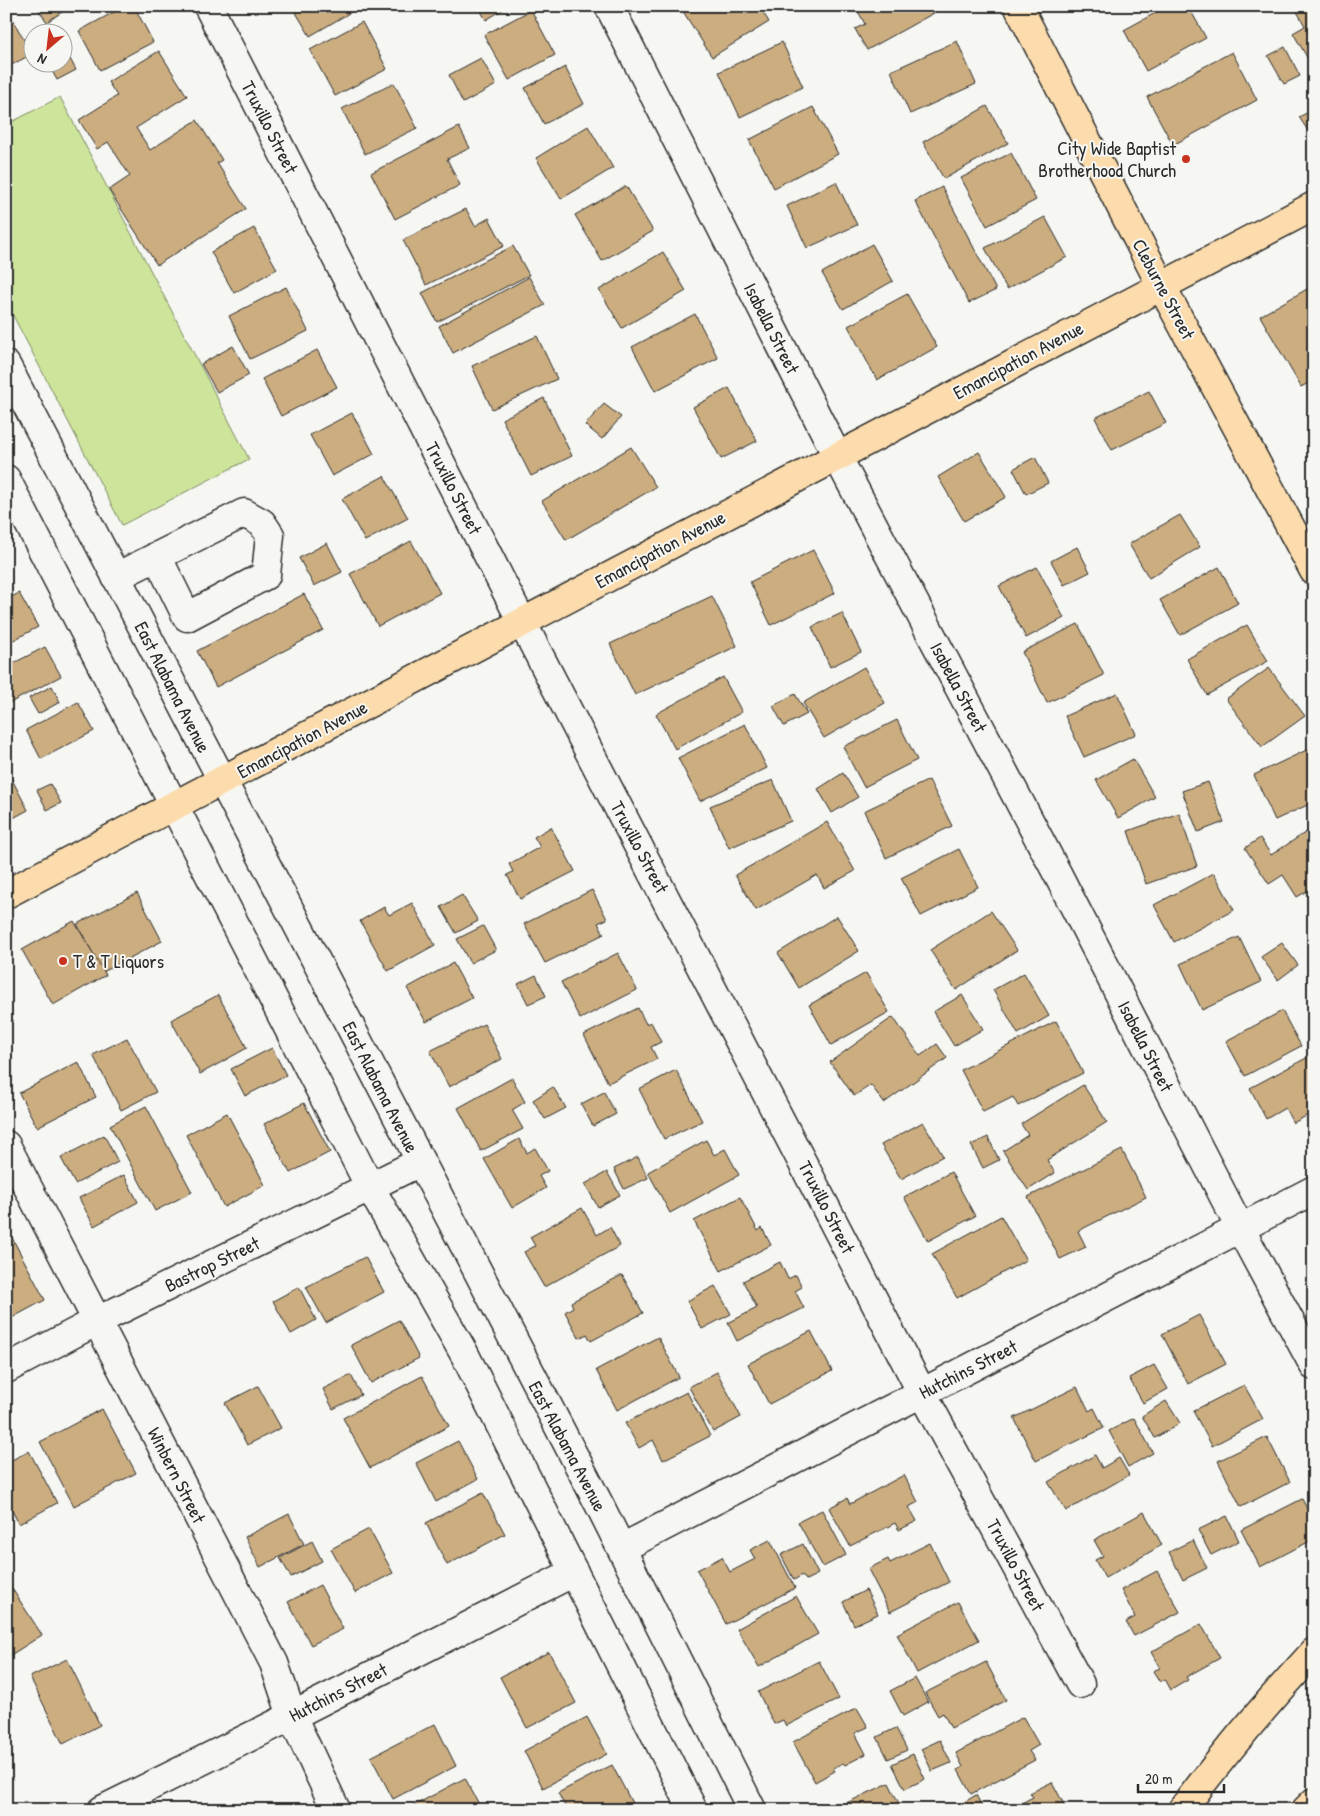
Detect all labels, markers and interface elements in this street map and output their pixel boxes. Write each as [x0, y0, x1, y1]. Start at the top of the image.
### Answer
north arrow [22, 22, 72, 72]
text: N [33, 50, 49, 70]
street label: Truxillo Street [235, 76, 305, 178]
place label: City Wide Baptist Brotherhood Church [1038, 135, 1176, 183]
marker: City Wide Baptist Brotherhood Church [1180, 153, 1192, 165]
street label: Cleburne Street [1127, 234, 1202, 344]
street label: Isabella Street [738, 278, 806, 378]
street label: Emancipation Avenue [948, 314, 1088, 405]
street label: Truxillo Street [419, 437, 489, 539]
street label: Emancipation Avenue [590, 503, 730, 594]
street label: East Alabama Avenue [129, 617, 217, 757]
street label: Isabella Street [924, 637, 994, 737]
street label: Emancipation Avenue [232, 693, 372, 784]
street label: Truxillo Street [605, 796, 675, 898]
place label: T & T Liquors [73, 948, 164, 974]
marker: T & T Liquors [57, 955, 69, 967]
street label: Isabella Street [1112, 996, 1180, 1096]
street label: East Alabama Avenue [337, 1017, 425, 1157]
street label: Truxillo Street [792, 1156, 862, 1258]
street label: Bastrop Street [160, 1230, 264, 1298]
street label: Hutchins Street [914, 1333, 1022, 1405]
street label: East Alabama Avenue [523, 1376, 613, 1516]
street label: Winbern Street [142, 1423, 212, 1528]
street label: Truxillo Street [981, 1514, 1051, 1616]
street label: Hutchins Street [284, 1656, 392, 1728]
scale bar [1138, 1761, 1224, 1793]
text: 20 m [1145, 1768, 1172, 1789]

